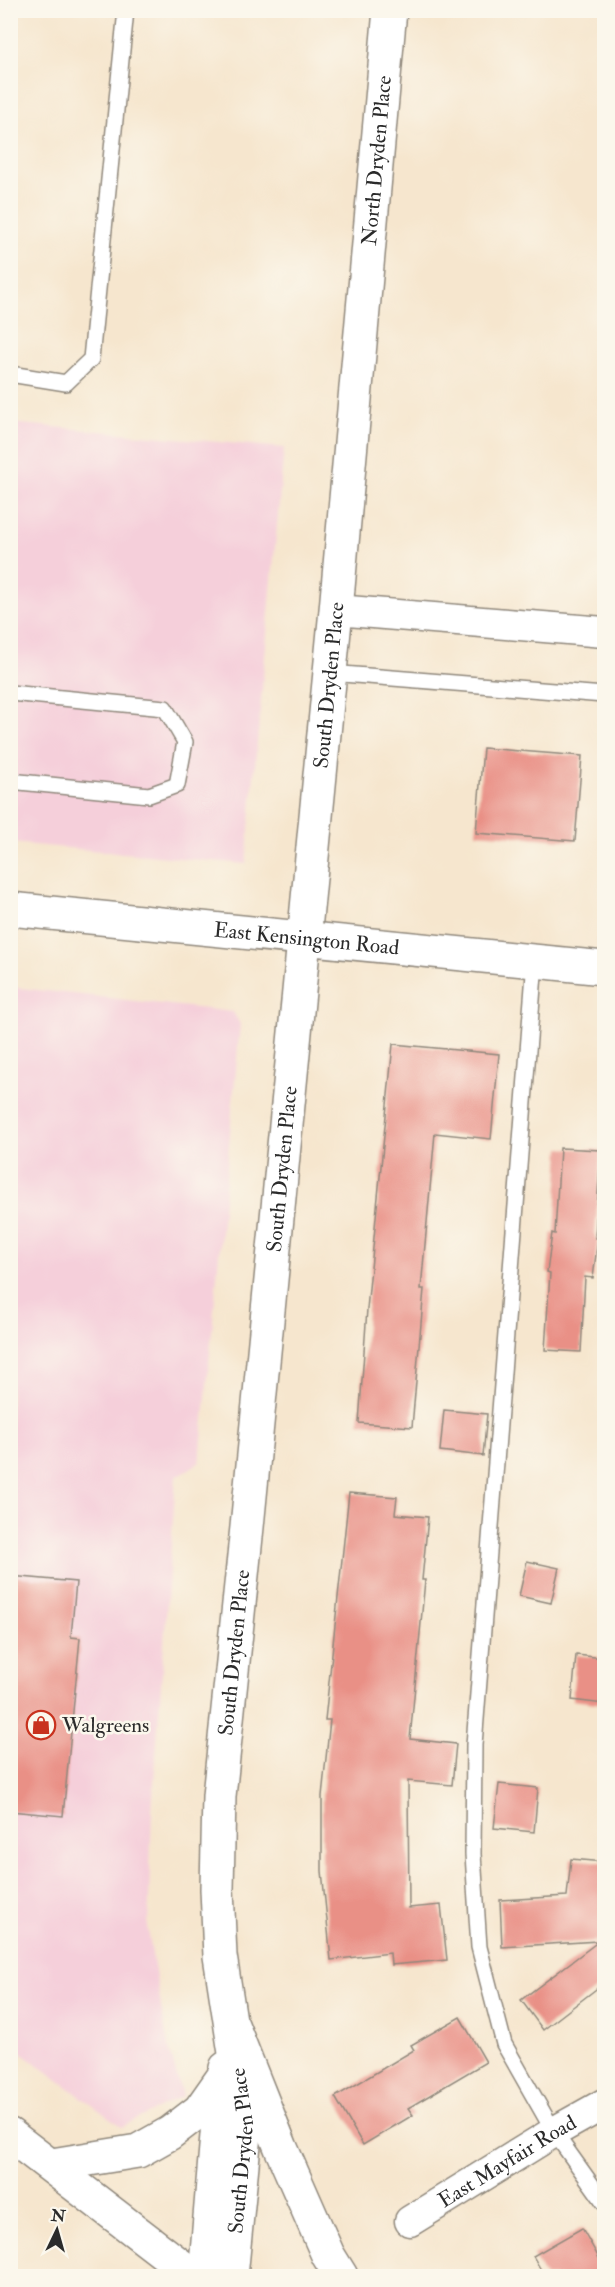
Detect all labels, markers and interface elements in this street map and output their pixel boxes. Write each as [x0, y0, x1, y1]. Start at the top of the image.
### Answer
street label: North Dryden Place [356, 74, 398, 247]
street label: South Dryden Place [308, 601, 351, 770]
street label: East Kensington Road [212, 916, 401, 962]
street label: South Dryden Place [261, 1084, 304, 1253]
street label: South Dryden Place [212, 1568, 257, 1737]
shop icon: Walgreens [25, 1709, 57, 1741]
place label: Walgreens [61, 1712, 149, 1739]
street label: South Dryden Place [222, 2066, 260, 2235]
street label: East Mayfair Road [433, 2109, 582, 2214]
north arrow [27, 2200, 87, 2260]
text: N [49, 2205, 67, 2227]

